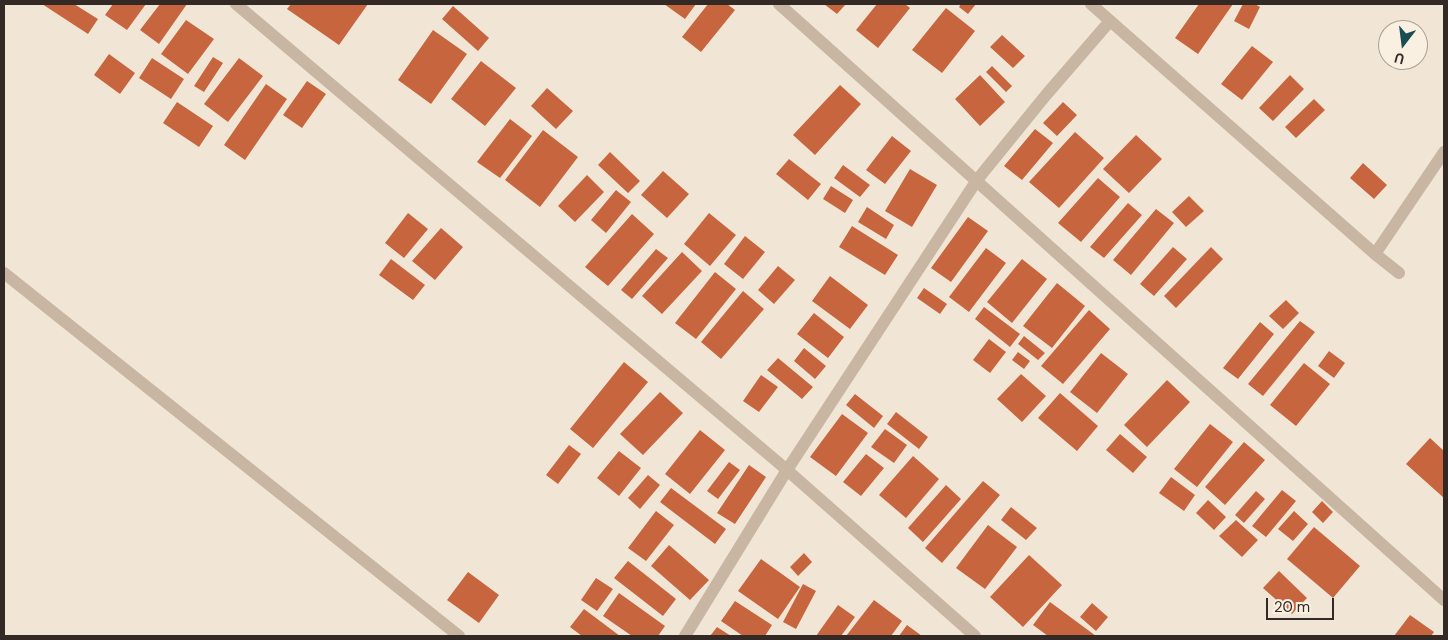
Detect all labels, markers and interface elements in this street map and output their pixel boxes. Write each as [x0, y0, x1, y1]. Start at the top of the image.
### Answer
north arrow [1378, 20, 1428, 70]
text: U [1392, 49, 1406, 68]
scale bar [1268, 588, 1336, 620]
text: 20 m [1274, 597, 1310, 617]

